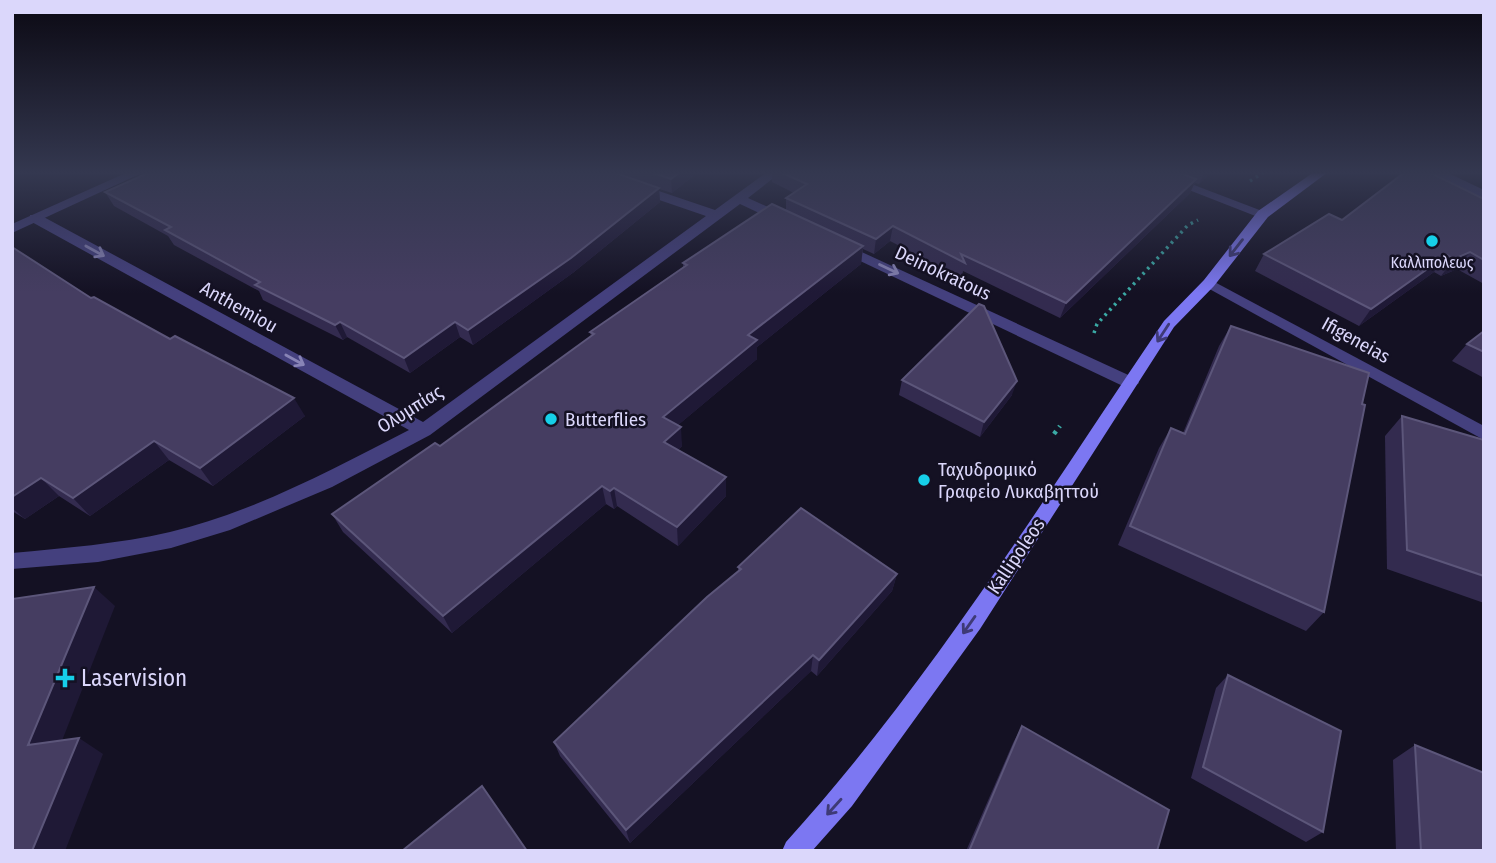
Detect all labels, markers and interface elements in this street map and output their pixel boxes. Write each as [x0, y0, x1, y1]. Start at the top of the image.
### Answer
marker: Καλλιπολεως [1424, 233, 1440, 249]
one-way arrow [1228, 239, 1244, 257]
street label: Deinokratous [891, 241, 995, 305]
one-way arrow [84, 245, 105, 258]
place label: Καλλιπολεως [1391, 253, 1474, 272]
one-way arrow [878, 263, 899, 276]
street label: Anthemiou [196, 276, 282, 338]
street label: Ifigeneias [1318, 312, 1394, 368]
one-way arrow [1156, 323, 1170, 343]
one-way arrow [284, 353, 305, 367]
street label: Ολυμπίας [373, 380, 447, 438]
place label: Butterflies [565, 408, 646, 431]
marker: Butterflies [543, 411, 559, 427]
place label: Ταχυδρομικό Γραφείο Λυκαβηττού [938, 458, 1099, 503]
marker: Ταχυδρομικό Γραφείο Λυκαβηττού [916, 472, 932, 488]
street label: Kallipoleos [982, 514, 1050, 598]
one-way arrow [962, 615, 976, 634]
place label: Laservision [81, 664, 187, 692]
marker: Laservision [55, 668, 75, 688]
one-way arrow [826, 798, 842, 816]

